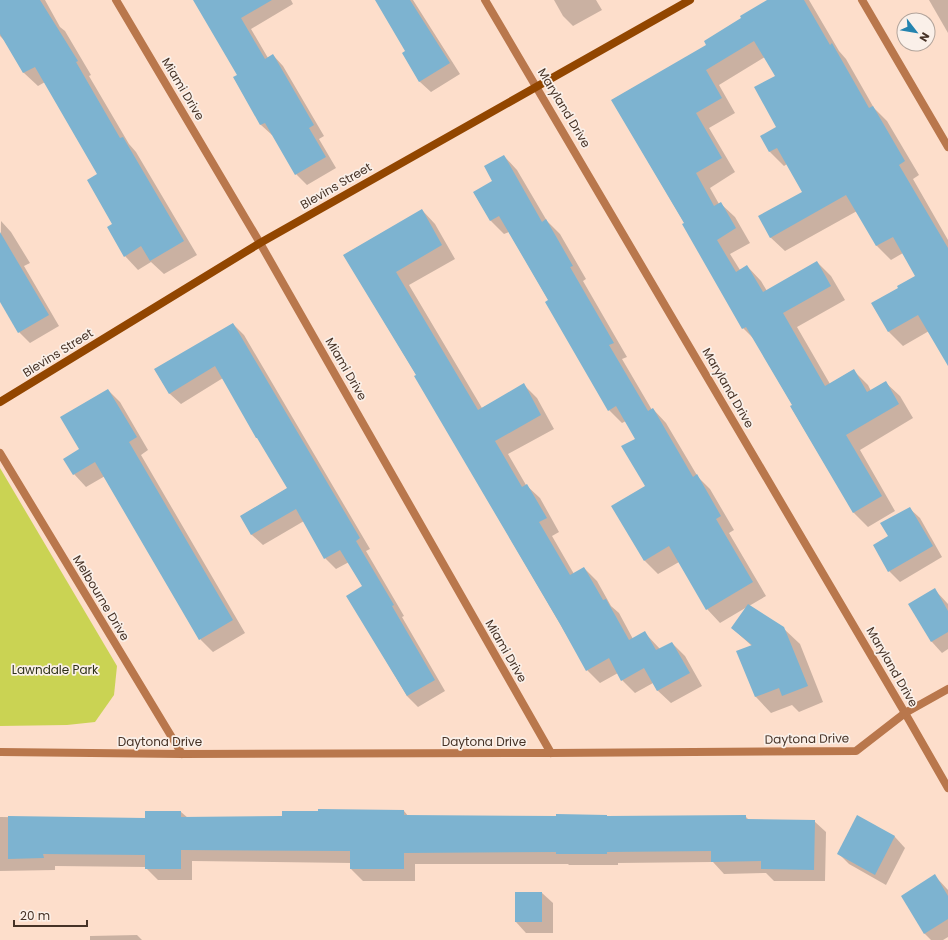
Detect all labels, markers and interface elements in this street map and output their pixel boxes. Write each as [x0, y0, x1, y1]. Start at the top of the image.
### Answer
north arrow [896, 12, 936, 52]
text: N [916, 29, 934, 45]
street label: Miami Drive [158, 54, 209, 123]
street label: Maryland Drive [534, 65, 595, 151]
street label: Blevins Street [297, 158, 375, 213]
street label: Blevins Street [19, 324, 96, 381]
street label: Miami Drive [322, 334, 371, 403]
street label: Maryland Drive [699, 345, 758, 431]
street label: Melbourne Drive [69, 552, 134, 644]
street label: Miami Drive [482, 616, 531, 685]
street label: Maryland Drive [863, 624, 922, 710]
park label: Lawndale Park [12, 661, 99, 678]
street label: Daytona Drive [765, 729, 849, 748]
street label: Daytona Drive [118, 733, 202, 750]
street label: Daytona Drive [442, 733, 526, 750]
scale bar [14, 902, 87, 928]
text: 20 m [20, 907, 50, 924]

